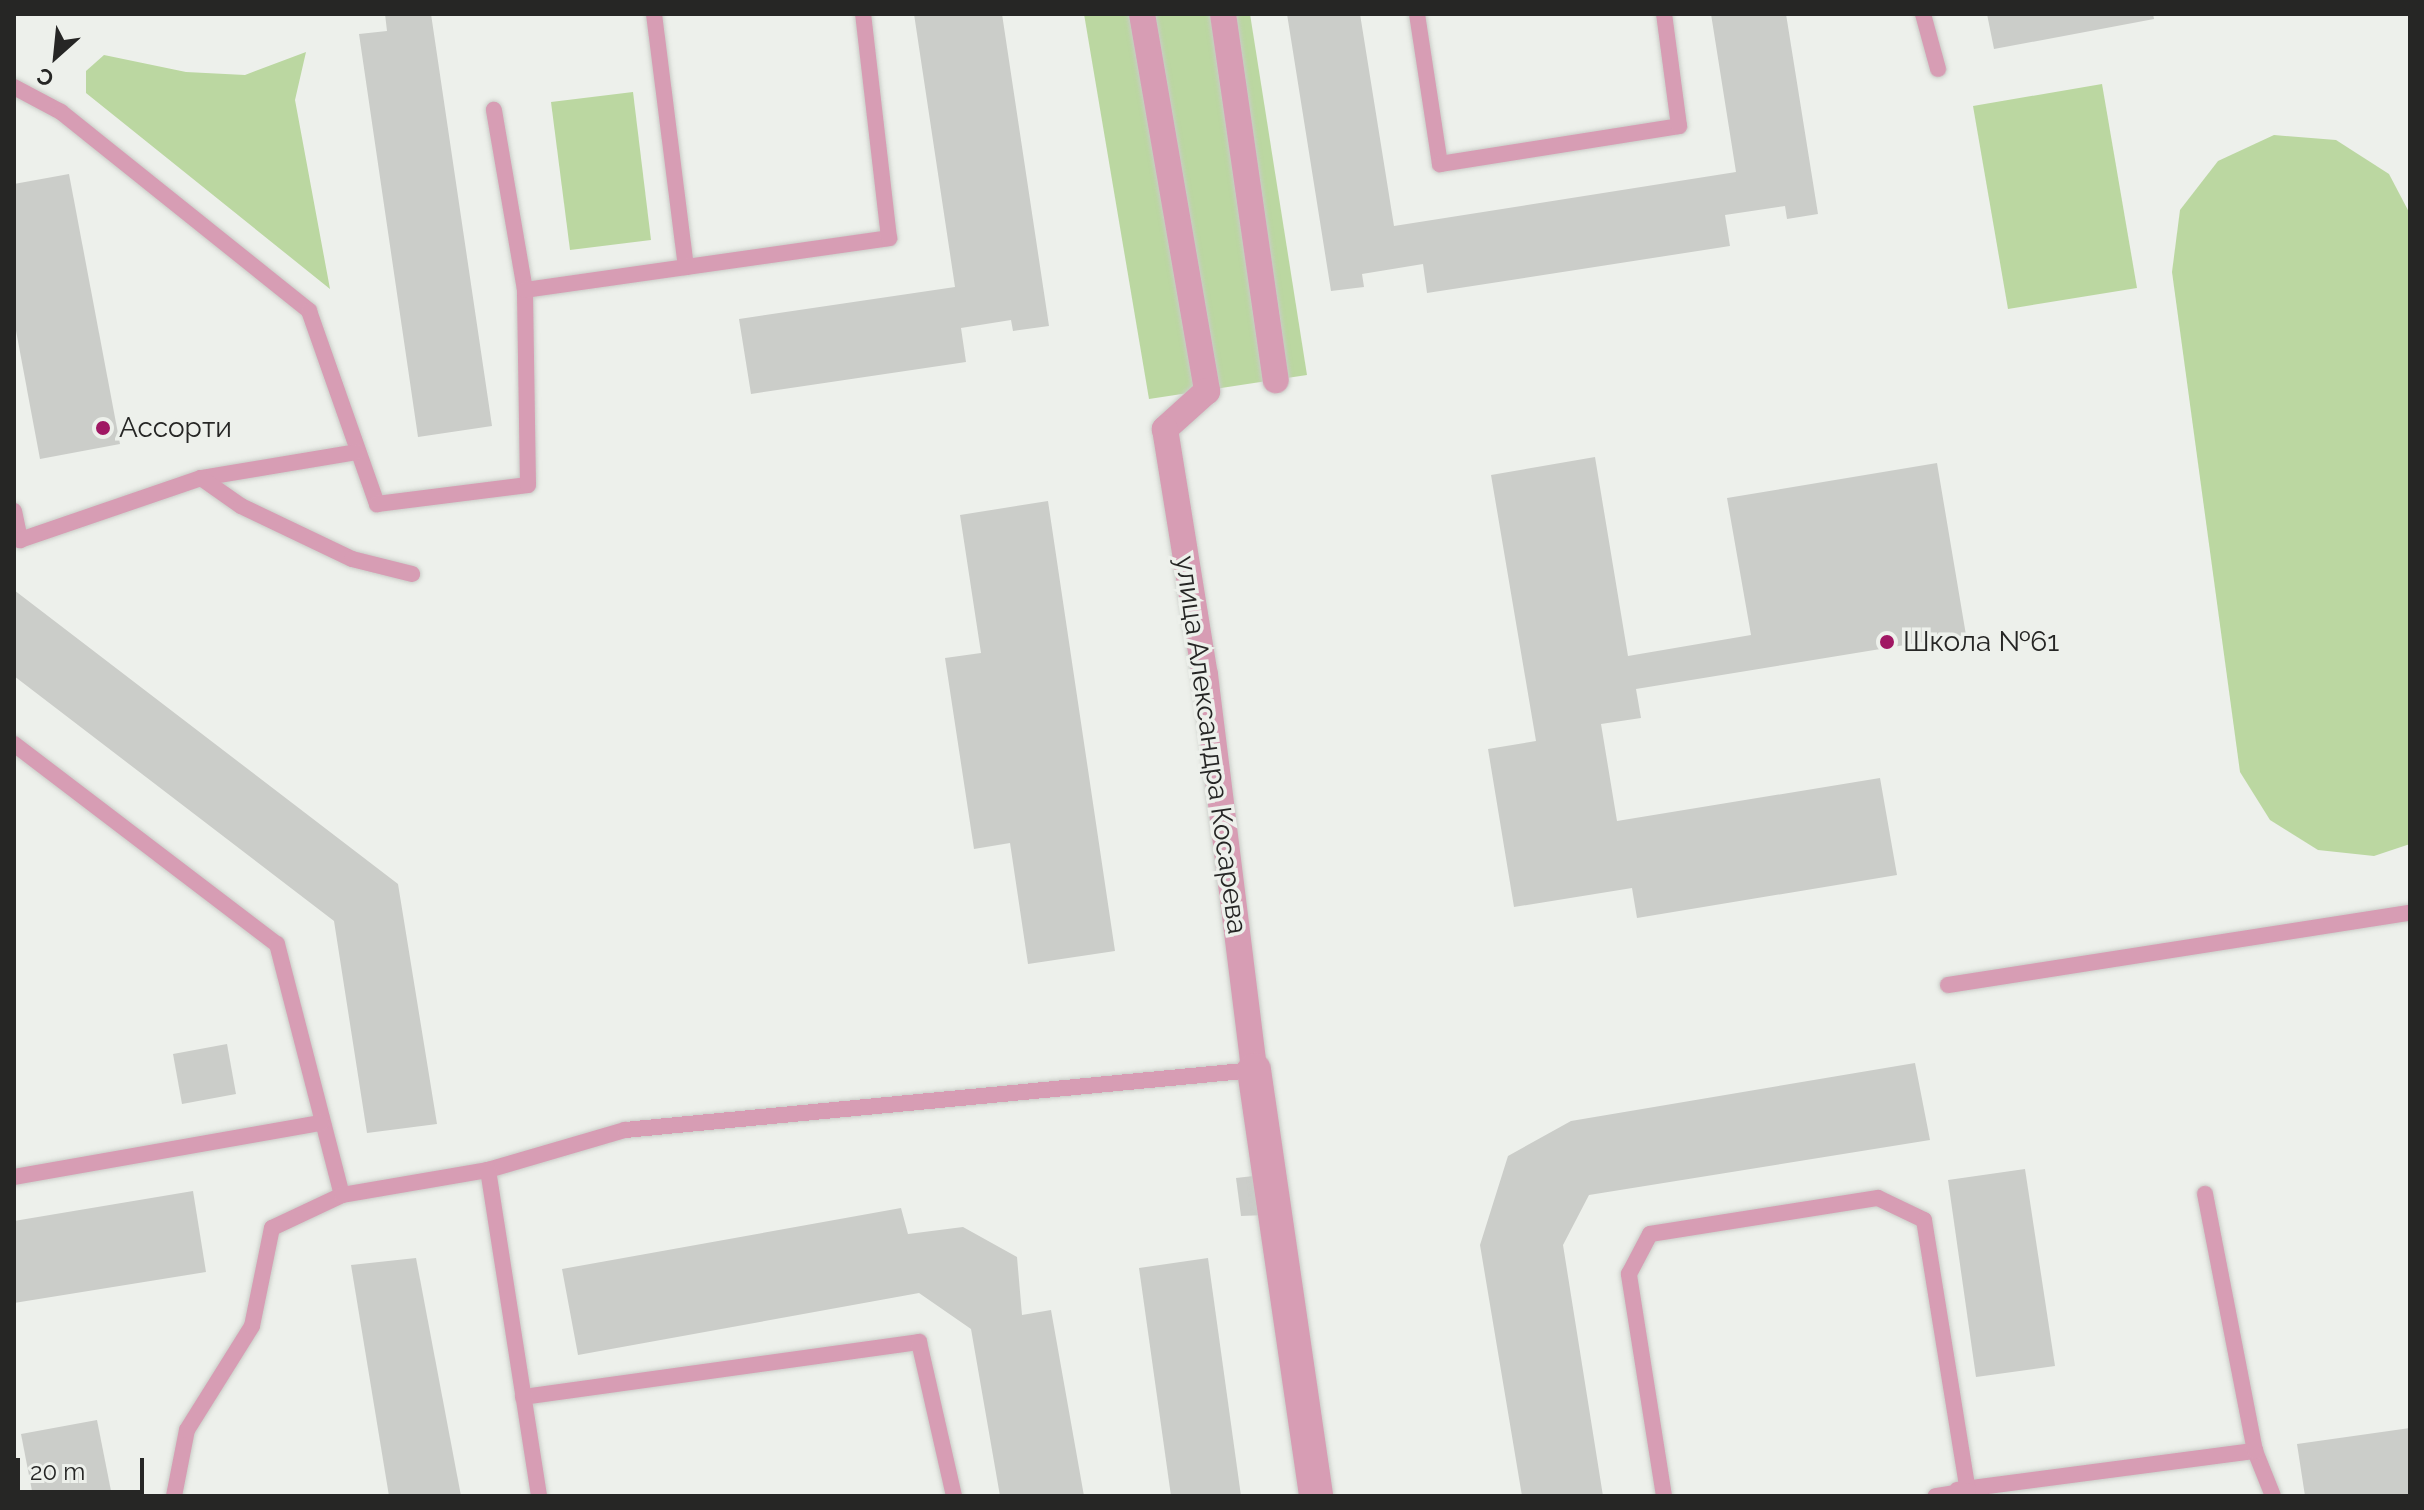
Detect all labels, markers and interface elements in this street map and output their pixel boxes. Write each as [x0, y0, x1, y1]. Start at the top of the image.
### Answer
north arrow [16, 16, 96, 96]
text: С [32, 62, 58, 92]
place label: Ассорти [119, 411, 232, 445]
marker: Ассорти [94, 419, 112, 437]
street label: улица Александра Косарева [1168, 553, 1254, 937]
place label: Школа №61 [1903, 625, 2059, 659]
marker: Школа №61 [1878, 633, 1896, 651]
scale bar [20, 1442, 148, 1492]
text: 20 m [30, 1457, 85, 1486]

